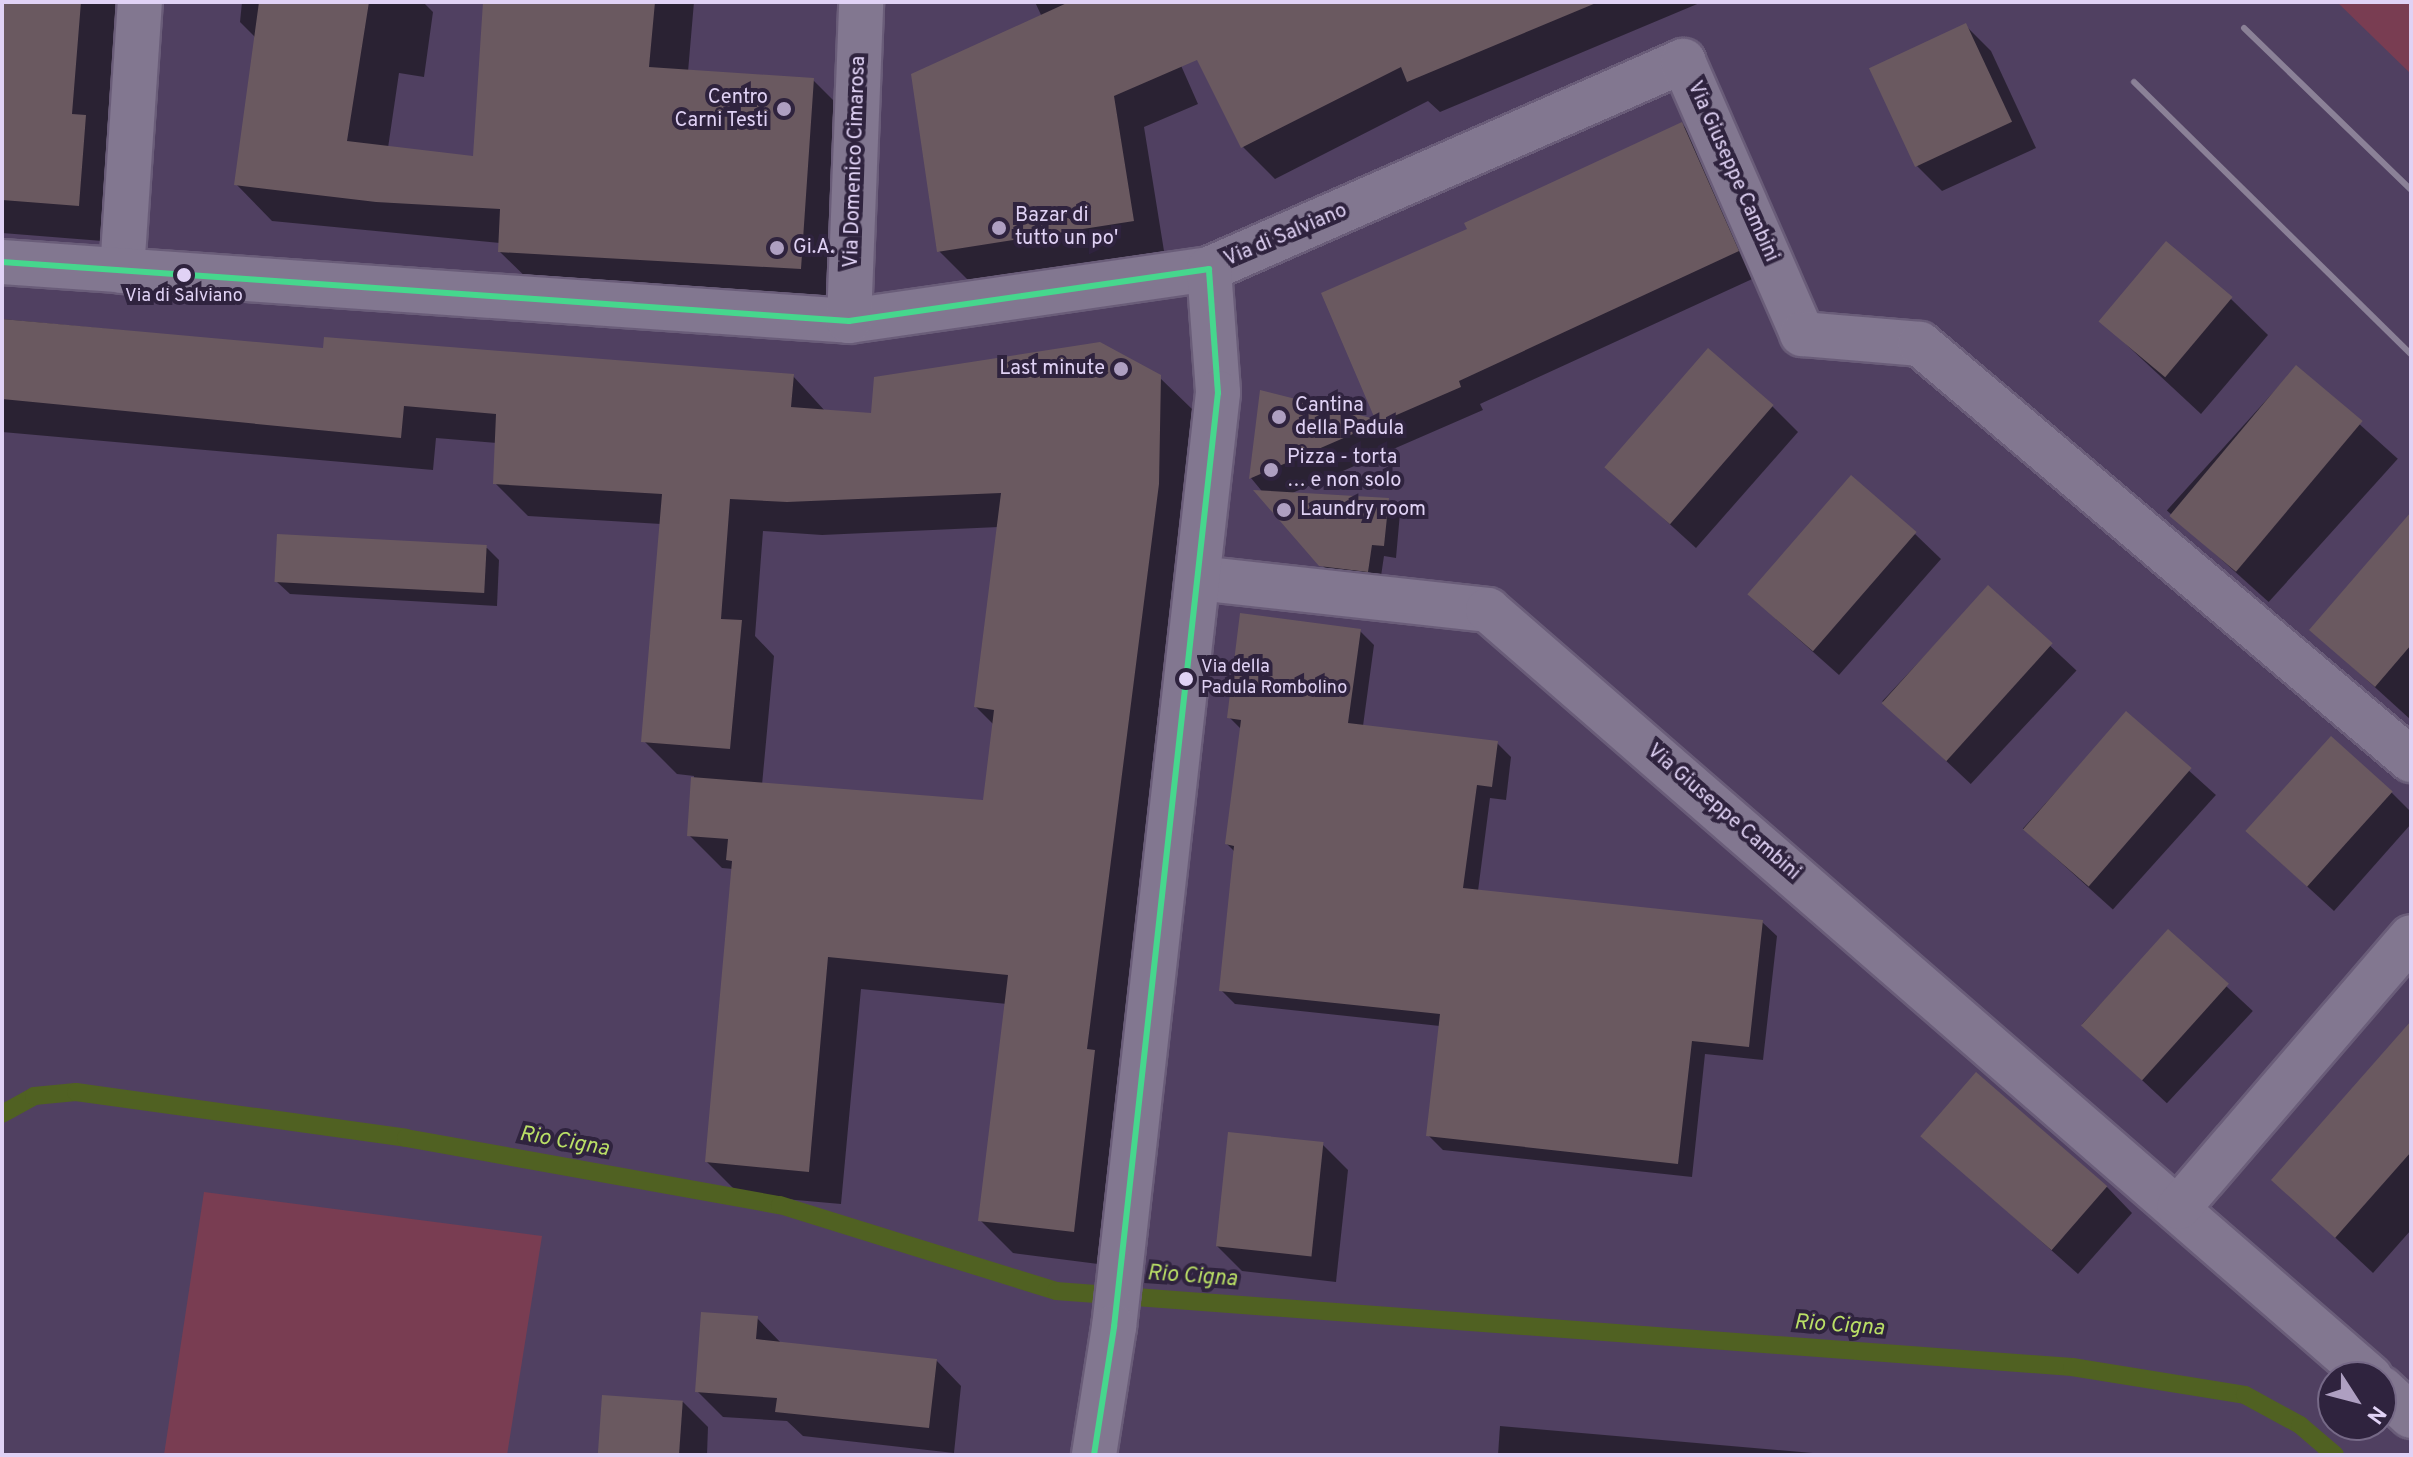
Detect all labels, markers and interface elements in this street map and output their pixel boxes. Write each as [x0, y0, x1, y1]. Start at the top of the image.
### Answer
street label: Via Domenico Cimarosa [840, 56, 872, 268]
street label: Via Giuseppe Cambini [1681, 78, 1783, 266]
place label: Centro Carni Testi [674, 86, 768, 133]
marker: Centro Carni Testi [775, 100, 793, 118]
street label: Via di Salviano [1221, 199, 1351, 273]
place label: Bazar di tutto un po' [1015, 204, 1118, 251]
marker: Bazar di tutto un po' [990, 219, 1008, 237]
place label: Gi.A. [793, 236, 834, 260]
marker: Gi.A. [768, 239, 786, 257]
marker: Via di Salviano [176, 267, 192, 283]
place label: Via di Salviano [125, 286, 243, 308]
place label: Last minute [999, 357, 1105, 381]
marker: Last minute [1112, 360, 1130, 378]
place label: Cantina della Padula [1295, 394, 1404, 441]
marker: Cantina della Padula [1270, 408, 1288, 426]
place label: Pizza - torta … e non solo [1287, 446, 1401, 493]
marker: Pizza - torta … e non solo [1262, 461, 1280, 479]
place label: Laundry room [1300, 498, 1426, 522]
marker: Laundry room [1275, 501, 1293, 519]
place label: Via della Padula Rombolino [1201, 658, 1347, 700]
marker: Via della Padula Rombolino [1178, 671, 1194, 687]
street label: Via Giuseppe Cambini [1641, 740, 1805, 886]
water label: Rio Cigna [517, 1121, 611, 1163]
water label: Rio Cigna [1146, 1261, 1238, 1293]
water label: Rio Cigna [1793, 1310, 1885, 1342]
north arrow [2317, 1361, 2397, 1441]
text: N [2360, 1400, 2391, 1429]

